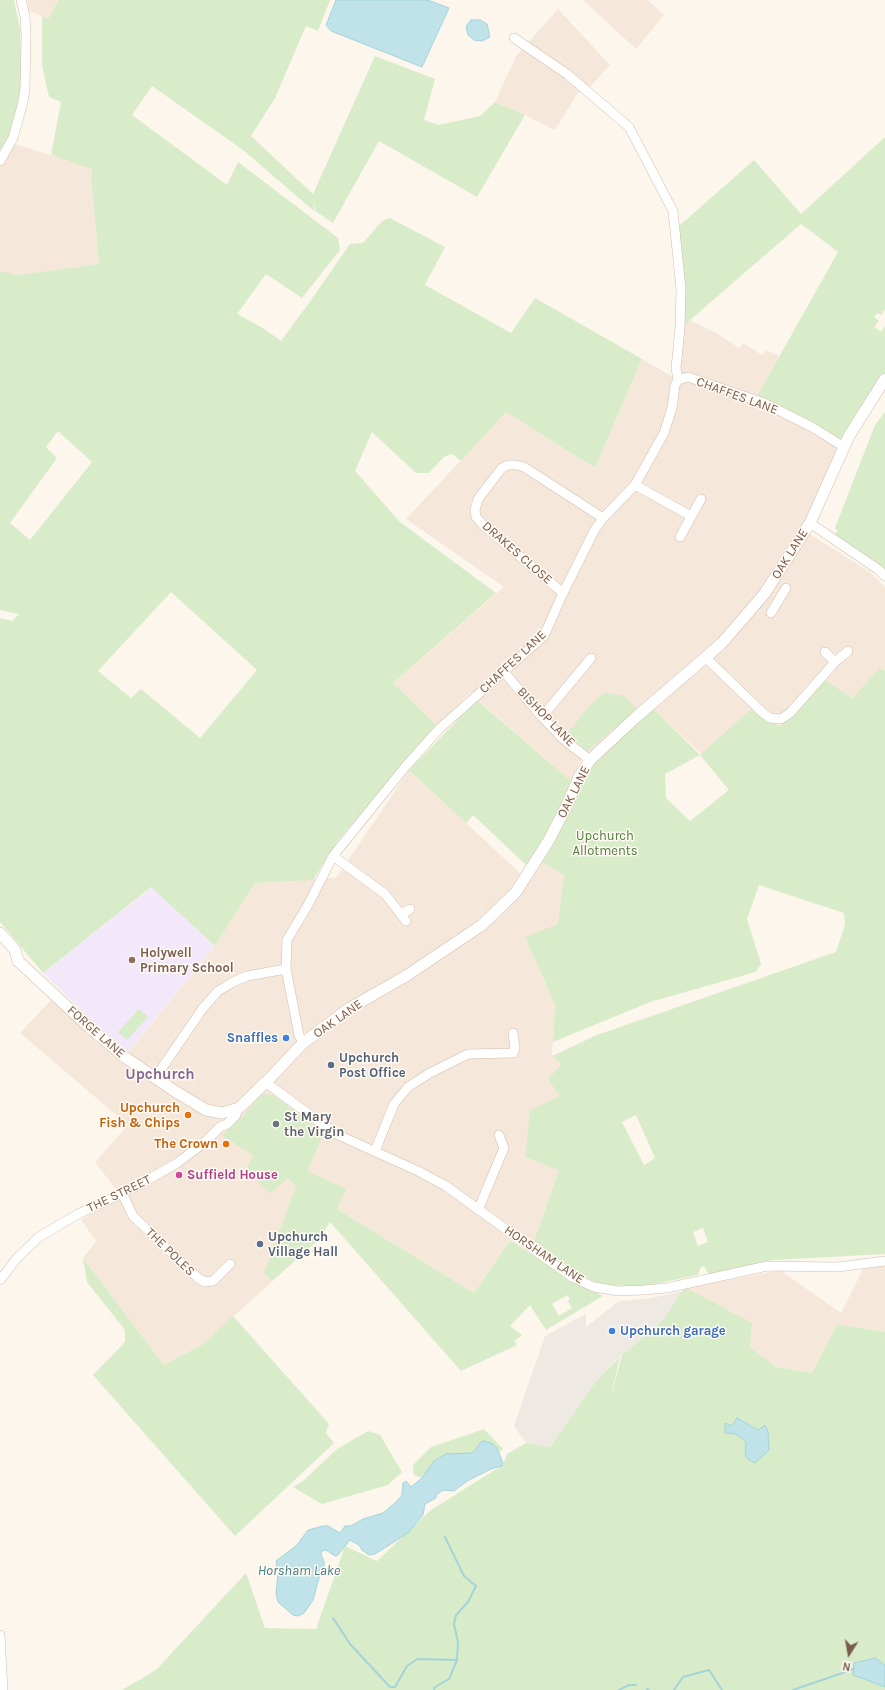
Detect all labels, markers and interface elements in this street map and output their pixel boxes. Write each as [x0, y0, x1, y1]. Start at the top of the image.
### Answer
street label: CHAFFES LANE [694, 374, 780, 418]
street label: DRAKES CLOSE [479, 518, 555, 588]
street label: OAK LANE [768, 526, 812, 582]
street label: CHAFFES LANE [476, 627, 550, 697]
street label: BISHOP LANE [514, 684, 578, 750]
street label: OAK LANE [554, 763, 594, 821]
park label: Upchurch Allotments [572, 828, 638, 859]
place label: Holywell Primary School [140, 945, 234, 976]
marker: Holywell Primary School [127, 955, 137, 965]
street label: OAK LANE [310, 996, 366, 1042]
street label: FORGE LANE [64, 1003, 128, 1061]
place label: Snaffles [227, 1030, 278, 1046]
marker: Snaffles [281, 1033, 291, 1043]
place label: Upchurch Post Office [339, 1050, 406, 1081]
marker: Upchurch Post Office [326, 1060, 336, 1070]
district label: Upchurch [125, 1066, 195, 1084]
place label: Upchurch Fish & Chips [99, 1100, 180, 1131]
place label: St Mary the Virgin [284, 1109, 344, 1140]
marker: Upchurch Fish & Chips [183, 1110, 193, 1120]
marker: St Mary the Virgin [271, 1119, 281, 1129]
place label: The Crown [154, 1136, 218, 1152]
marker: The Crown [221, 1139, 231, 1149]
place label: Suffield House [187, 1167, 278, 1183]
marker: Suffield House [174, 1170, 184, 1180]
street label: THE STREET [85, 1172, 153, 1216]
street label: HORSHAM LANE [501, 1223, 587, 1287]
street label: THE POLES [142, 1225, 198, 1279]
place label: Upchurch Village Hall [268, 1229, 338, 1260]
marker: Upchurch Village Hall [255, 1239, 265, 1249]
place label: Upchurch garage [620, 1323, 726, 1339]
marker: Upchurch garage [607, 1326, 617, 1336]
water label: Horsham Lake [258, 1563, 340, 1579]
north arrow [829, 1634, 869, 1674]
text: N [842, 1659, 852, 1673]

